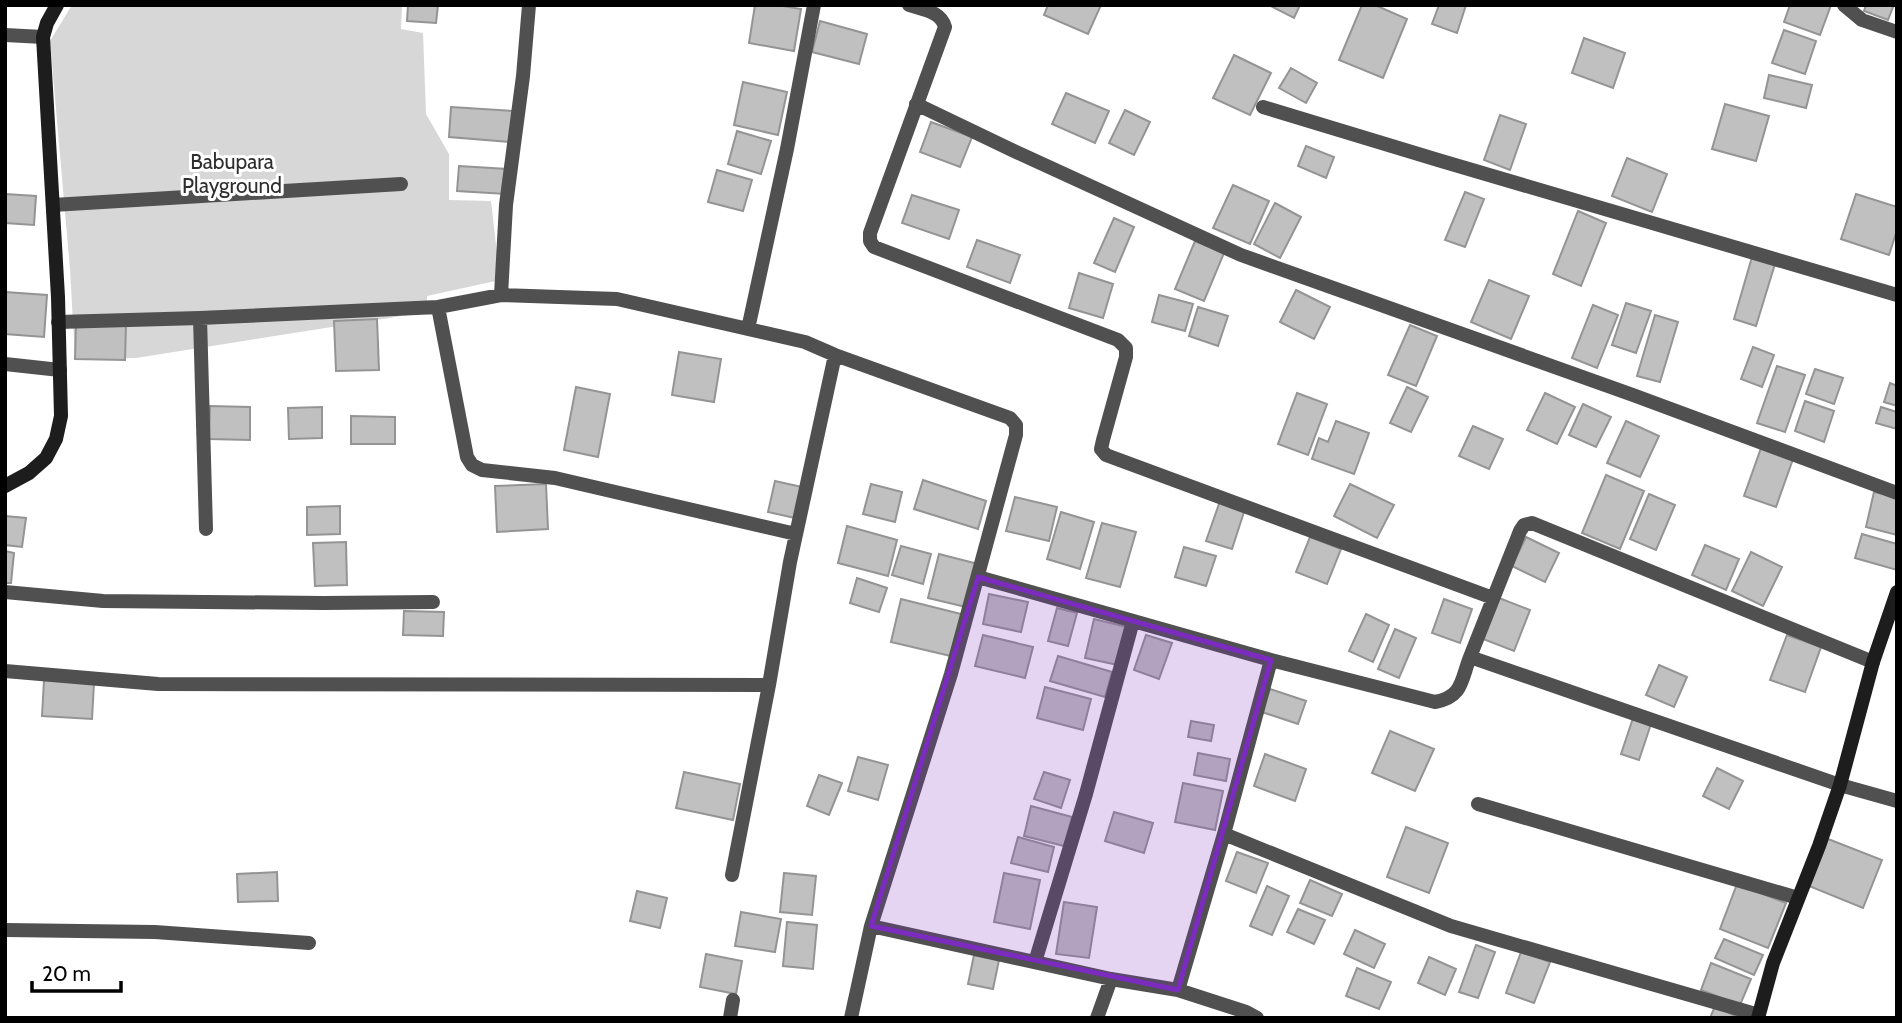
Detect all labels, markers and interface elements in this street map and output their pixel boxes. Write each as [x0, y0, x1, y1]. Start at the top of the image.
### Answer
park label: Babupara Playground [182, 149, 282, 198]
scale bar [32, 950, 121, 994]
text: 20 m [42, 961, 91, 986]

